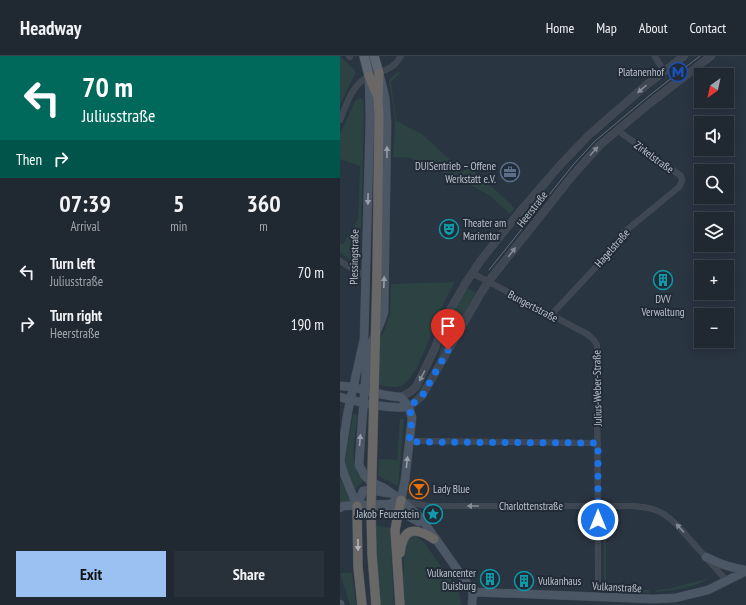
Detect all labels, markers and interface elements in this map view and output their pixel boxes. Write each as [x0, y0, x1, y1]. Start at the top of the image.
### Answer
text: Headway [20, 16, 81, 40]
text: Home [546, 19, 574, 37]
text: Map [596, 19, 617, 37]
text: About [639, 19, 668, 37]
text: Contact [690, 19, 726, 37]
metro station icon: Platanenhof [667, 61, 689, 83]
place label: Platanenhof [618, 65, 665, 79]
text: 70 m [82, 68, 133, 105]
north arrow [694, 68, 734, 108]
map controls [694, 68, 734, 348]
icon: left [16, 72, 68, 124]
one-way arrow [636, 84, 647, 93]
text: Juliusstraße [82, 104, 156, 127]
button: sound [694, 116, 734, 156]
street label: Zirkelstraße [631, 138, 677, 176]
one-way arrow [384, 145, 390, 158]
one-way arrow [589, 147, 598, 156]
icon: right [50, 148, 72, 170]
text: Then [16, 150, 42, 169]
place label: DUISentrieb – Offene Werkstatt e.V. [415, 159, 496, 186]
office icon: DUISentrieb – Offene Werkstatt e.V. [499, 161, 521, 183]
button: search [694, 164, 734, 204]
text: 07:39 [59, 188, 111, 219]
text: 5 [173, 188, 184, 219]
text: 360 [246, 188, 281, 219]
street label: Heerstraße [514, 188, 551, 230]
one-way arrow [365, 193, 371, 206]
button: layers [694, 212, 734, 252]
place label: Theater am Marientor [463, 216, 506, 243]
text: Arrival [70, 218, 100, 235]
text: min [170, 218, 187, 235]
text: m [259, 218, 268, 235]
theatre icon: Theater am Marientor [438, 218, 460, 240]
street label: Hagelstraße [592, 226, 633, 270]
street label: Plessingstraße [347, 229, 361, 285]
one-way arrow [508, 246, 517, 257]
text: Turn left [50, 254, 95, 273]
button: + [694, 260, 734, 300]
icon: left [16, 261, 38, 283]
text: 70 m [298, 263, 324, 282]
building icon: DVV Verwaltung [652, 269, 674, 291]
text: Juliusstraße [50, 273, 103, 290]
one-way arrow [381, 276, 388, 288]
street label: Bungertstraße [506, 287, 561, 325]
place label: DVV Verwaltung [641, 292, 685, 319]
text: Turn right [50, 306, 102, 325]
button: − [694, 308, 734, 348]
pin [431, 309, 465, 350]
icon: right [16, 313, 38, 335]
text: 190 m [291, 315, 324, 334]
icon: arrive [437, 315, 459, 337]
text: Heerstraße [50, 325, 100, 342]
street label: Julius-Weber-Straße [589, 349, 605, 427]
one-way arrow [419, 370, 425, 382]
one-way arrow [357, 434, 364, 446]
one-way arrow [404, 456, 411, 468]
bar icon: Lady Blue [408, 478, 430, 500]
place label: Lady Blue [433, 482, 470, 496]
street label: Charlottenstraße [499, 499, 563, 513]
position arrow [577, 499, 619, 541]
place icon: Jakob Feuerstein [422, 503, 444, 525]
one-way arrow [466, 503, 479, 509]
place label: Jakob Feuerstein [355, 507, 419, 521]
one-way arrow [675, 523, 684, 533]
one-way arrow [355, 539, 361, 552]
button: Exit [16, 551, 166, 597]
button: Share [174, 551, 324, 597]
place label: Vulkancenter Duisburg [426, 566, 476, 593]
building icon: Vulkancenter Duisburg [479, 568, 501, 590]
building icon: Vulkanhaus [513, 570, 535, 592]
place label: Vulkanhaus [537, 574, 581, 588]
street label: Vulkanstraße [591, 579, 643, 595]

